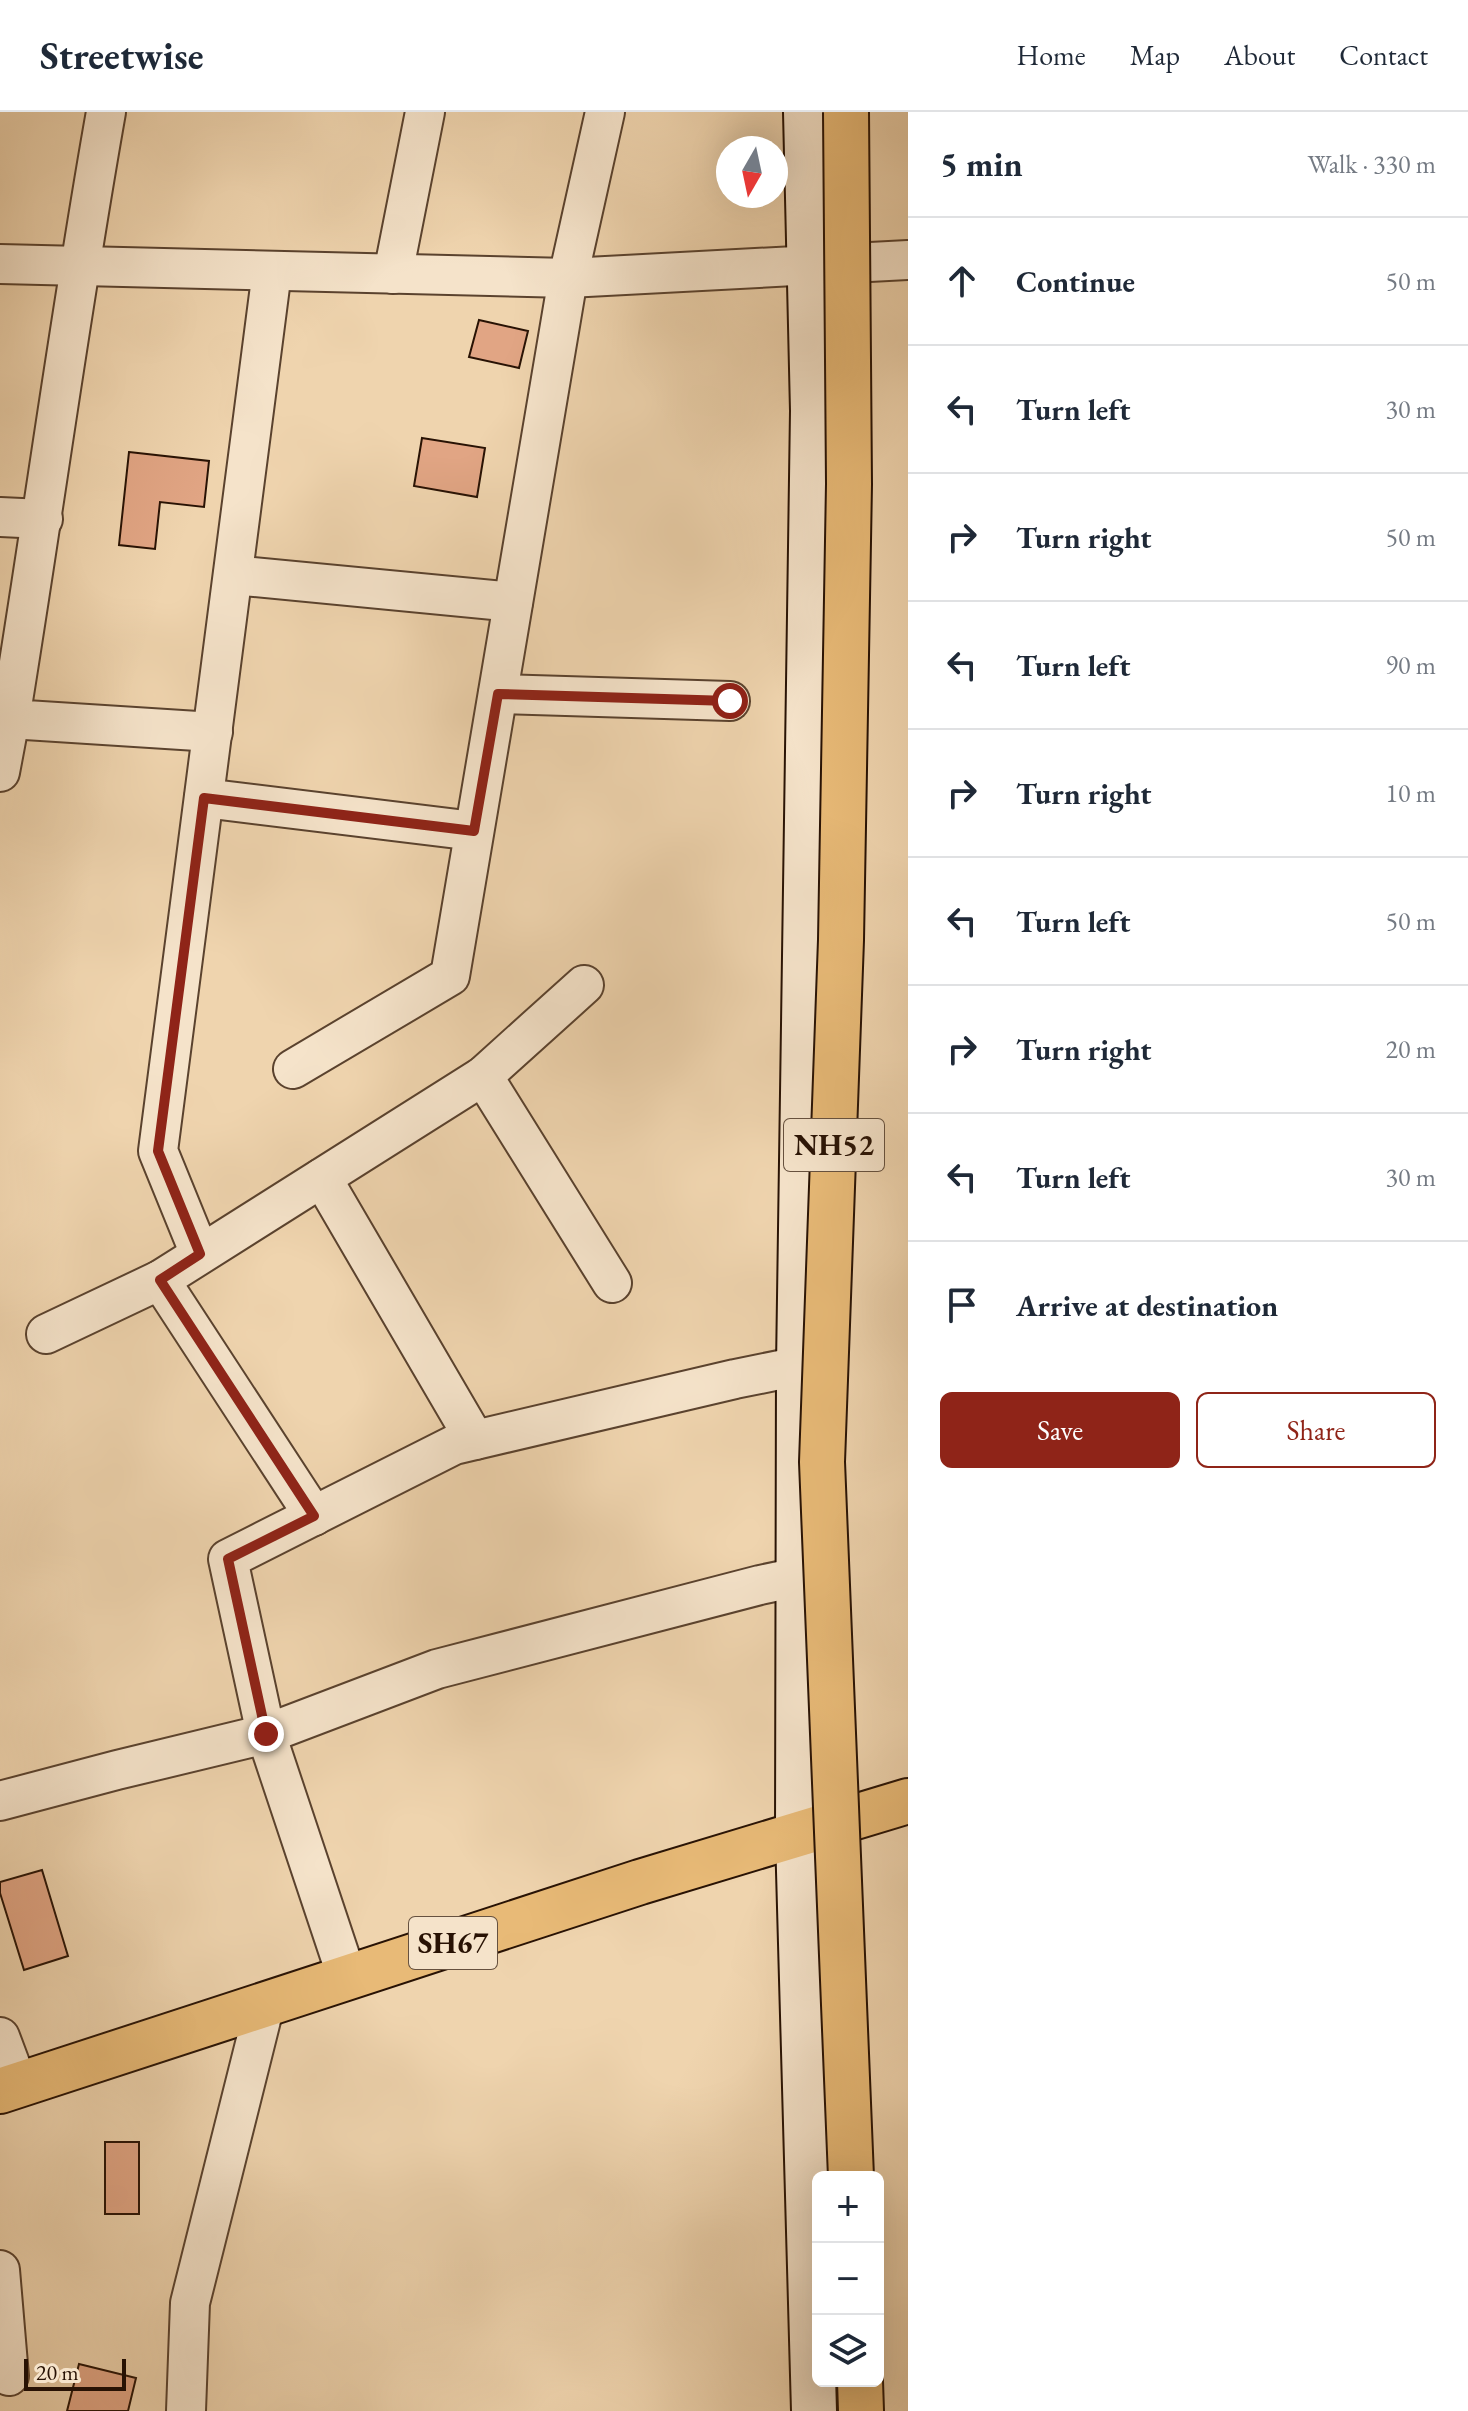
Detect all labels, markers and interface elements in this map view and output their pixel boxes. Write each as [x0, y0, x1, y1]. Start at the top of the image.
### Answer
text: Streetwise [40, 31, 203, 80]
text: Home [1016, 37, 1086, 73]
text: Map [1130, 37, 1180, 73]
text: About [1224, 37, 1295, 73]
text: Contact [1339, 37, 1428, 73]
north arrow [716, 136, 788, 208]
text: 5 min [940, 142, 1023, 186]
text: Walk · 330 m [1308, 147, 1436, 181]
icon: ahead [940, 259, 984, 303]
text: Continue [1016, 262, 1135, 301]
text: 50 m [1386, 264, 1436, 298]
icon: left [940, 387, 984, 431]
text: Turn left [1016, 390, 1130, 429]
text: 30 m [1386, 392, 1436, 426]
icon: right [940, 515, 984, 559]
text: Turn right [1016, 518, 1152, 557]
text: 50 m [1386, 520, 1436, 554]
icon: left [940, 643, 984, 687]
text: Turn left [1016, 646, 1130, 685]
text: 90 m [1386, 648, 1436, 682]
route start [712, 683, 748, 719]
icon: right [940, 771, 984, 815]
text: Turn right [1016, 774, 1152, 813]
text: 10 m [1386, 776, 1436, 810]
icon: left [940, 899, 984, 943]
text: Turn left [1016, 902, 1130, 941]
text: 50 m [1386, 904, 1436, 938]
icon: right [940, 1027, 984, 1071]
text: Turn right [1016, 1030, 1152, 1069]
text: 20 m [1386, 1032, 1436, 1066]
road number: NH52 [784, 1119, 884, 1171]
icon: left [940, 1155, 984, 1199]
text: Turn left [1016, 1158, 1130, 1197]
text: 30 m [1386, 1160, 1436, 1194]
icon: arrive [940, 1283, 984, 1327]
text: Arrive at destination [1016, 1286, 1278, 1325]
button: Save [940, 1392, 1180, 1468]
button: Share [1196, 1392, 1436, 1468]
route end [248, 1716, 284, 1752]
road number: SH67 [409, 1917, 497, 1969]
map controls [812, 2171, 884, 2387]
button: + [812, 2171, 884, 2243]
button: − [812, 2243, 884, 2315]
button: layers [812, 2315, 884, 2387]
scale bar [24, 2355, 126, 2391]
text: 20 m [36, 2358, 79, 2387]

